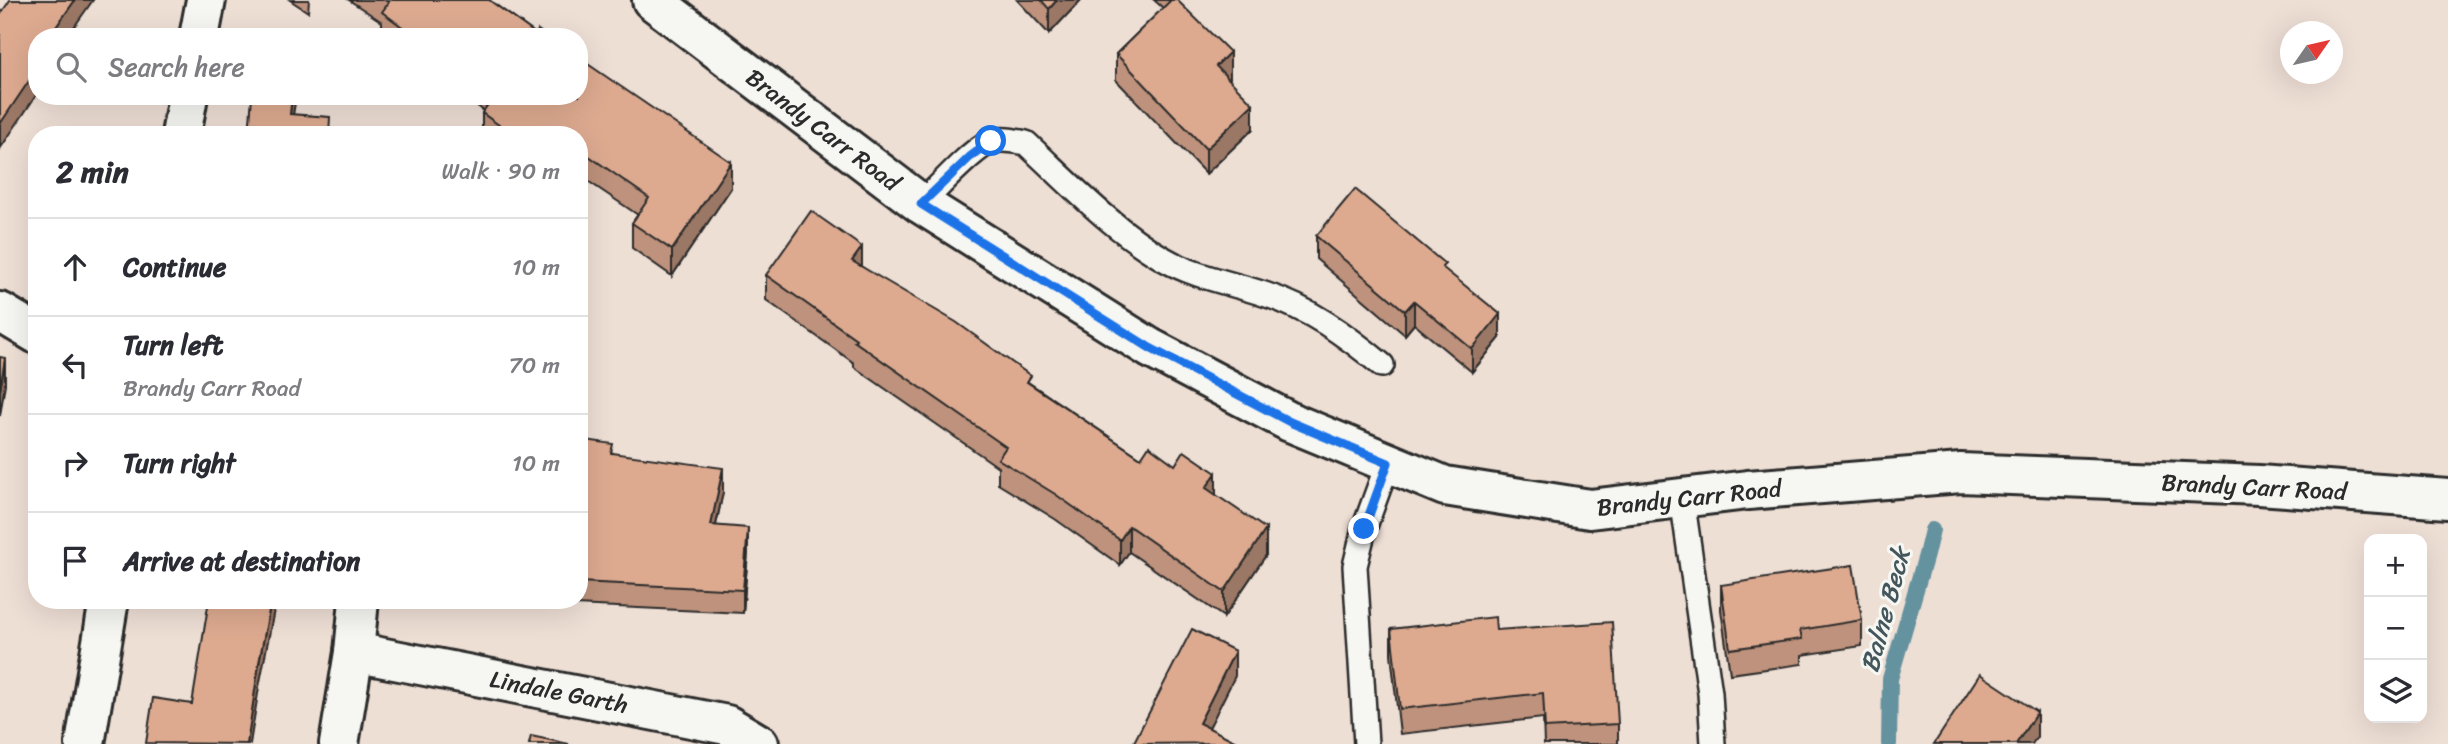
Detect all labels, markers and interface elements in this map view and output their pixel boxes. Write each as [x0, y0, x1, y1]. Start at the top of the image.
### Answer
north arrow [2280, 21, 2343, 84]
search box [28, 28, 588, 105]
text: Search here [108, 44, 245, 90]
icon: search [52, 48, 90, 86]
street label: Brandy Carr Road [736, 57, 912, 204]
route start [975, 125, 1006, 156]
text: 2 min [56, 145, 129, 199]
text: Walk · 90 m [442, 151, 560, 192]
text: Continue [123, 244, 226, 290]
text: 10 m [512, 247, 560, 288]
icon: ahead [56, 248, 94, 286]
text: Turn left [123, 322, 223, 368]
text: 70 m [509, 345, 560, 386]
icon: left [56, 346, 94, 384]
text: Brandy Carr Road [123, 368, 301, 409]
text: Turn right [123, 440, 236, 486]
text: 10 m [512, 443, 560, 484]
icon: right [56, 444, 94, 482]
street label: Brandy Carr Road [2160, 461, 2350, 513]
street label: Brandy Carr Road [1595, 467, 1786, 529]
route end [1348, 513, 1379, 544]
map controls [2364, 534, 2427, 723]
button: + [2364, 534, 2427, 597]
text: Arrive at destination [123, 538, 360, 584]
water label: Balne Beck [1846, 540, 1924, 677]
icon: arrive [56, 542, 94, 580]
button: − [2364, 597, 2427, 660]
street label: Lindale Garth [486, 658, 632, 726]
button: layers [2364, 660, 2427, 723]

